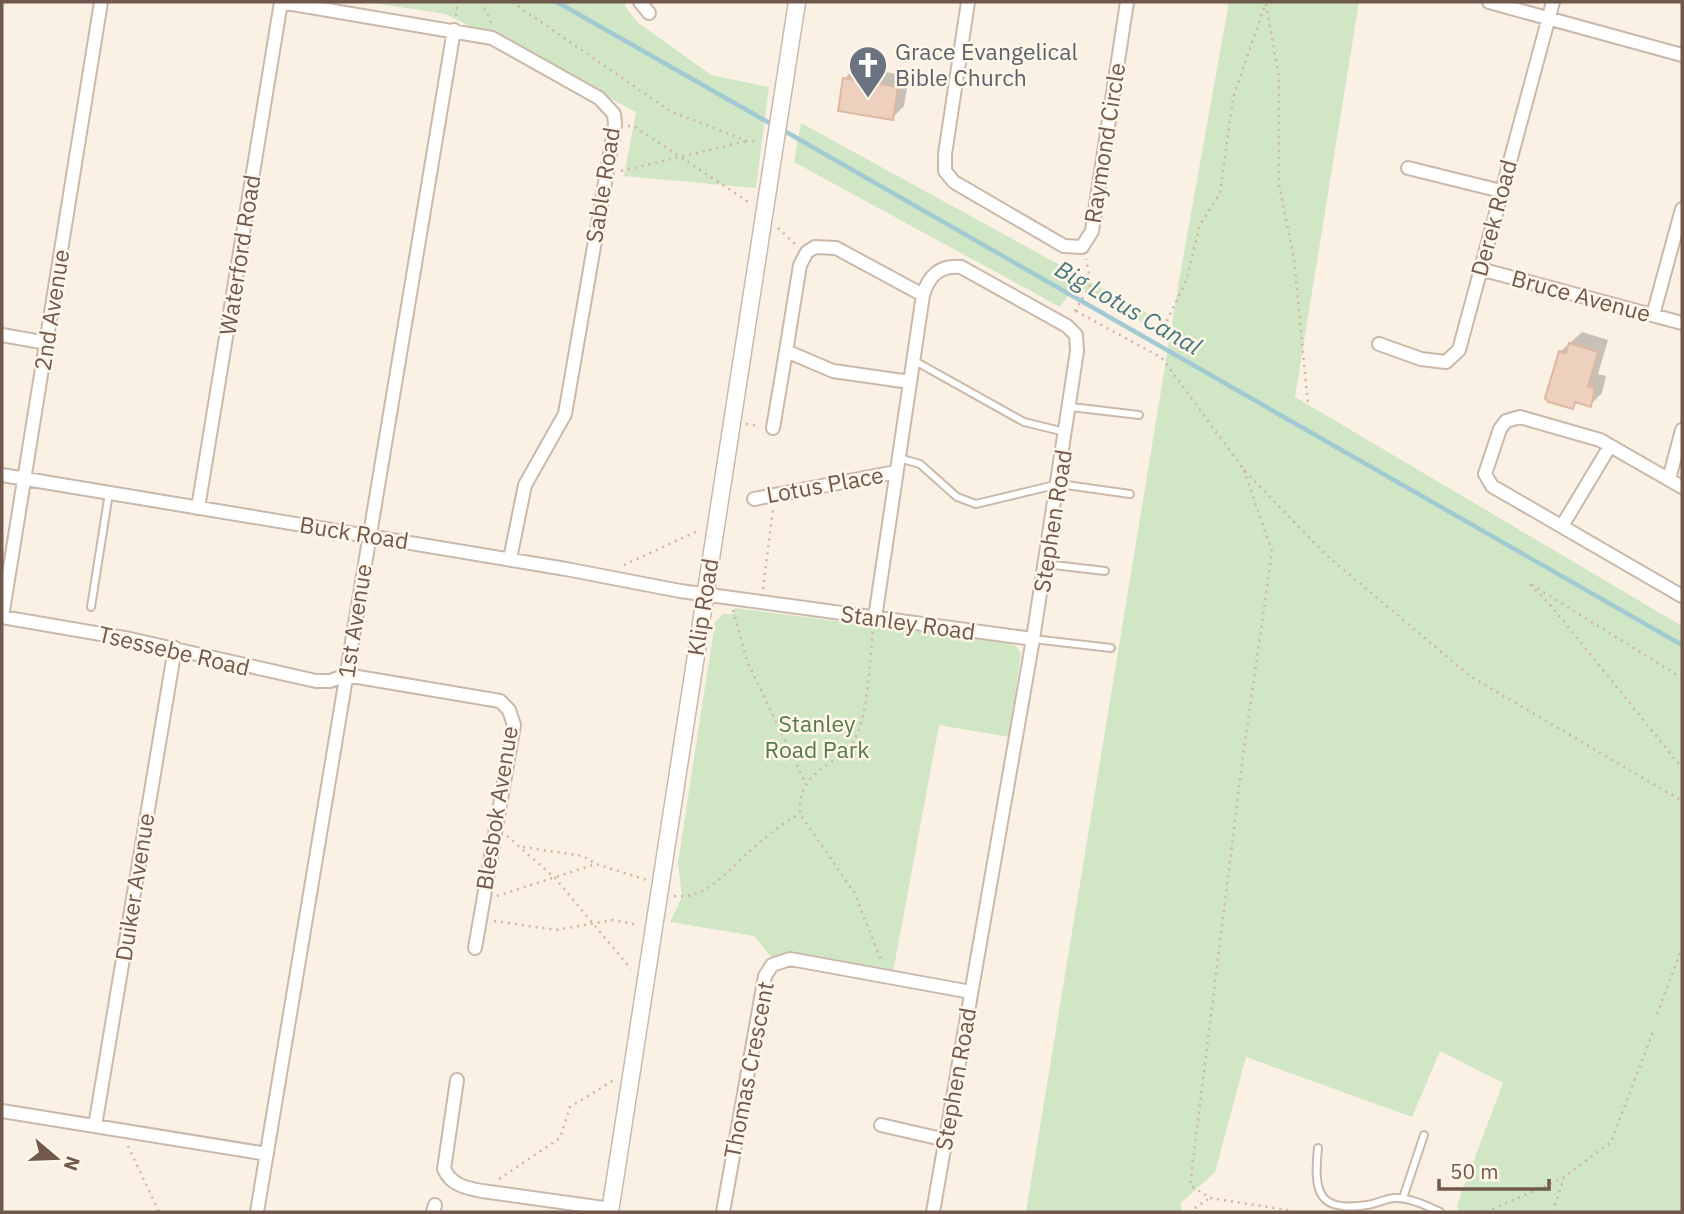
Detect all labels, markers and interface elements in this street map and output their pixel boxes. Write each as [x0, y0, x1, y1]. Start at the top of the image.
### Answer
place label: Grace Evangelical Bible Church [895, 36, 1078, 92]
church icon: Grace Evangelical Bible Church [847, 44, 889, 99]
street label: Raymond Circle [1077, 61, 1131, 225]
street label: Sable Road [578, 125, 626, 245]
street label: Derek Road [1463, 156, 1523, 279]
street label: Waterford Road [212, 173, 266, 337]
street label: 2nd Avenue [27, 247, 75, 373]
water label: Big Lotus Canal [1050, 252, 1208, 362]
street label: Bruce Avenue [1508, 262, 1654, 328]
street label: Stephen Road [1026, 447, 1078, 594]
street label: Lotus Place [764, 459, 886, 509]
street label: Buck Road [297, 509, 411, 555]
street label: Klip Road [680, 556, 725, 658]
street label: 1st Avenue [330, 562, 378, 680]
street label: Stanley Road [839, 598, 977, 646]
street label: Tsessebe Road [96, 618, 253, 682]
park label: Stanley Road Park [765, 708, 869, 764]
street label: Blesbok Avenue [468, 724, 524, 892]
street label: Duiker Avenue [108, 811, 161, 963]
street label: Thomas Crescent [716, 979, 780, 1161]
street label: Stephen Road [928, 1005, 982, 1153]
north arrow [21, 1123, 91, 1193]
scale bar [1439, 1148, 1549, 1192]
text: N [58, 1153, 86, 1174]
text: 50 m [1450, 1157, 1499, 1185]

